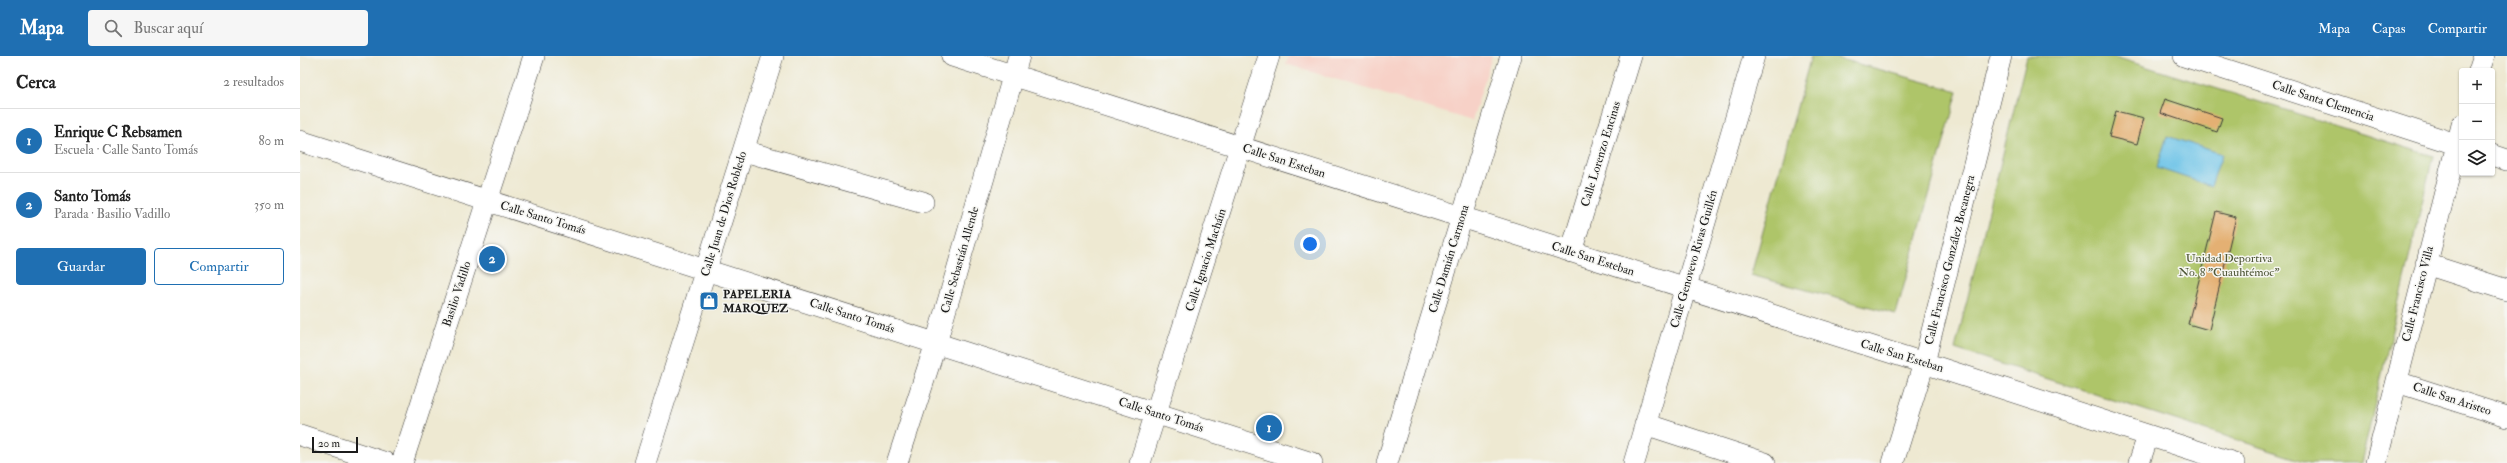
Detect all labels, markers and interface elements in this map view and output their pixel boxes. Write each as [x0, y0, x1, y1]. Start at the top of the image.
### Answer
search box [88, 10, 368, 46]
text: Mapa [20, 16, 64, 40]
icon: search [102, 17, 124, 39]
text: Buscar aquí [134, 19, 203, 38]
text: Mapa [2318, 20, 2350, 37]
text: Capas [2372, 20, 2406, 37]
text: Compartir [2428, 20, 2487, 37]
map controls [2459, 68, 2495, 176]
button: + [2459, 68, 2495, 104]
text: Cerca [16, 72, 56, 93]
text: 2 resultados [223, 74, 284, 90]
street label: Calle Santa Clemencia [2270, 77, 2377, 125]
street label: Calle Lorenzo Encinas [1578, 99, 1624, 209]
button: − [2459, 104, 2495, 140]
text: Enrique C Rebsamen [54, 123, 182, 142]
text: 1 [27, 133, 31, 149]
text: 80 m [258, 133, 284, 149]
button: layers [2459, 140, 2495, 176]
street label: Calle San Esteban [1241, 141, 1327, 181]
text: Escuela · Calle Santo Tomás [54, 142, 198, 158]
street label: Calle Juan de Dios Robledo [698, 149, 750, 279]
street label: Calle Francisco González Bocanegra [1922, 173, 1979, 346]
text: Santo Tomás [54, 187, 131, 206]
street label: Calle Genovevo Rivas Guillén [1667, 188, 1721, 330]
text: 2 [26, 197, 32, 213]
text: 350 m [254, 197, 284, 213]
street label: Calle Santo Tomás [498, 198, 588, 238]
street label: Calle Damián Carmona [1425, 202, 1473, 315]
street label: Calle Sebastián Allende [938, 205, 982, 315]
text: Parada · Basilio Vadillo [54, 206, 170, 222]
street label: Calle Ignacio Macháin [1182, 207, 1230, 313]
your location [1300, 234, 1320, 254]
street label: Calle San Esteban [1550, 239, 1636, 279]
pin: 2 [479, 244, 505, 274]
street label: Calle Francisco Villa [2399, 244, 2437, 343]
button: Guardar [16, 248, 146, 285]
button: Compartir [154, 248, 284, 285]
park label: Unidad Deportiva No. 8 "Cuauhtémoc" [2179, 251, 2280, 280]
street label: Basilio Vadillo [439, 259, 475, 329]
place label: PAPELERIA MARQUEZ [722, 287, 792, 316]
shop icon: PAPELERIA MARQUEZ [698, 290, 720, 312]
street label: Calle Santo Tomás [808, 295, 896, 337]
street label: Calle San Esteban [1859, 336, 1945, 376]
street label: Calle San Aristeo [2411, 379, 2493, 419]
street label: Calle Santo Tomás [1117, 394, 1205, 436]
pin: 1 [1256, 413, 1282, 443]
scale bar [312, 435, 358, 454]
text: 20 m [318, 437, 340, 450]

